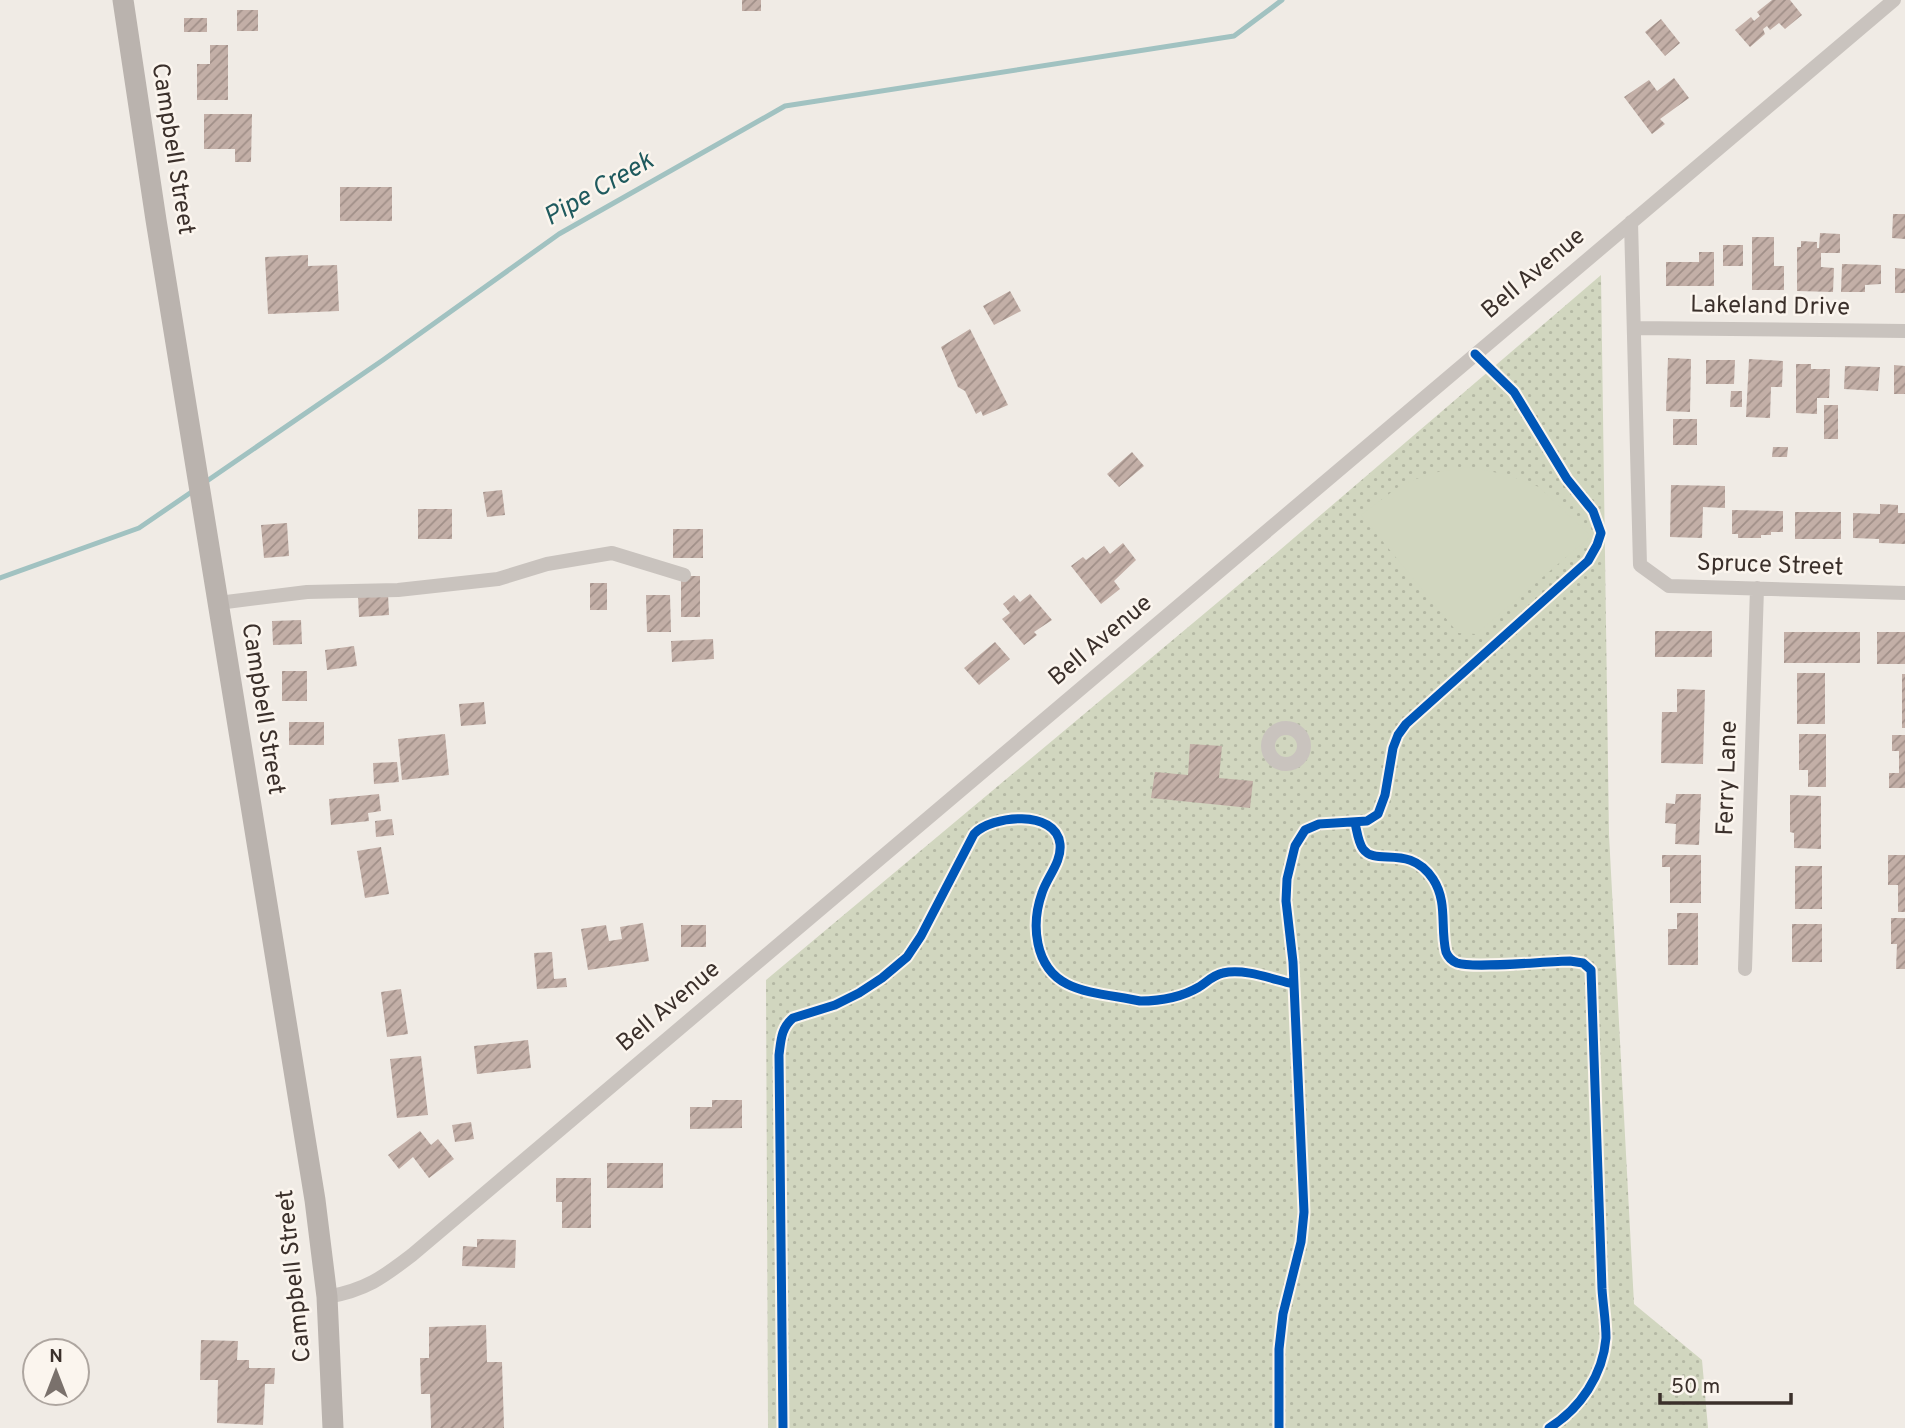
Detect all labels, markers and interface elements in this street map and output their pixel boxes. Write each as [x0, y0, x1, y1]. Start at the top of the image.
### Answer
street label: Campbell Street [144, 61, 200, 237]
water label: Pipe Creek [538, 145, 661, 235]
street label: Bell Avenue [1476, 222, 1592, 326]
street label: Lakeland Drive [1690, 291, 1850, 323]
street label: Spruce Street [1696, 548, 1844, 584]
street label: Bell Avenue [1043, 589, 1159, 693]
street label: Campbell Street [234, 621, 290, 797]
street label: Ferry Lane [1711, 720, 1745, 836]
street label: Bell Avenue [611, 955, 727, 1059]
street label: Campbell Street [271, 1188, 319, 1364]
north arrow [21, 1337, 91, 1407]
text: N [49, 1345, 63, 1369]
scale bar [1660, 1362, 1791, 1406]
text: 50 m [1671, 1374, 1720, 1401]

